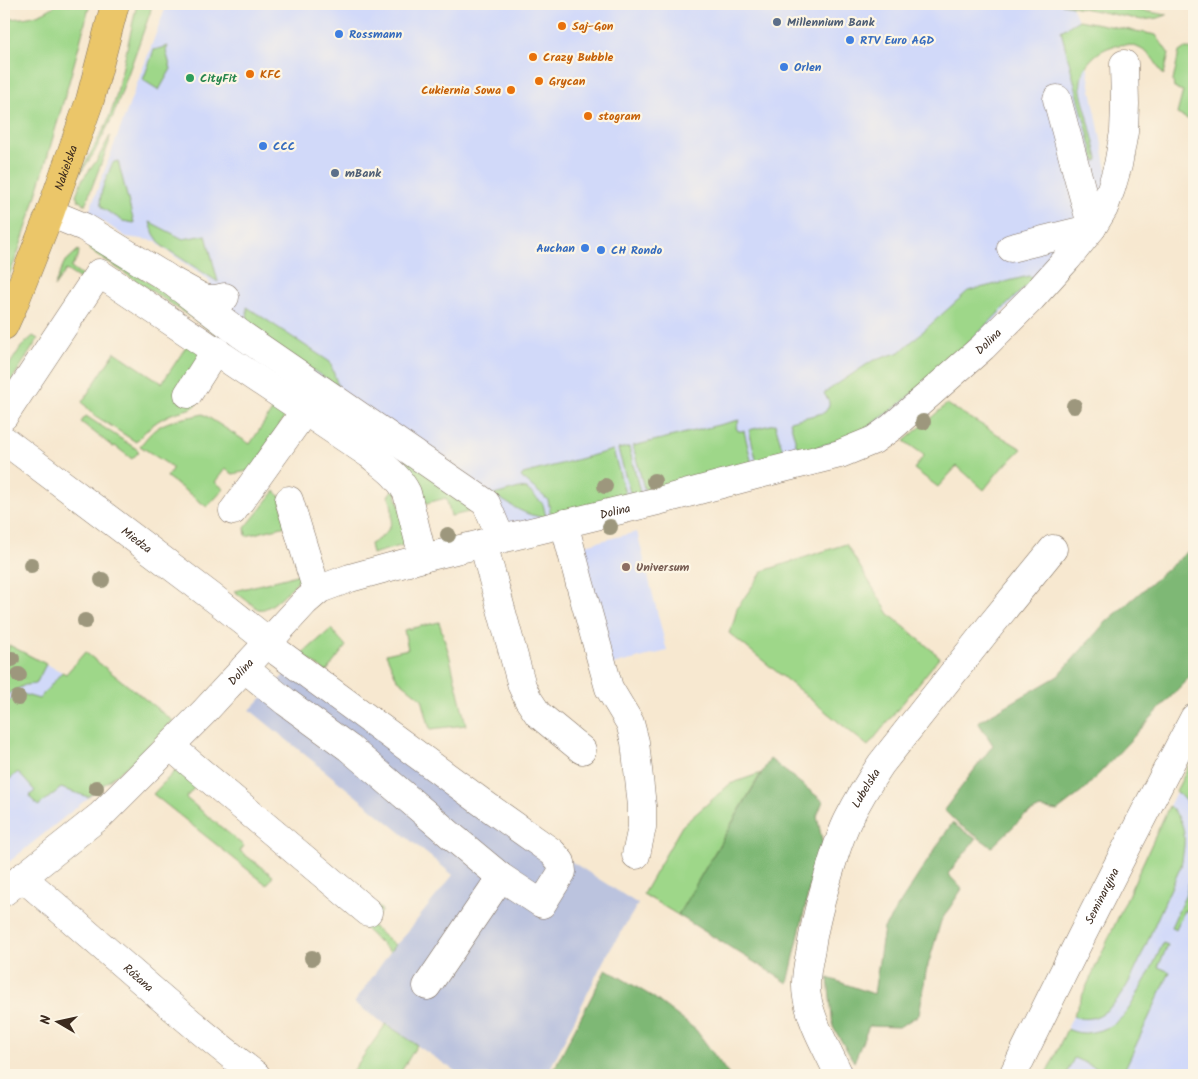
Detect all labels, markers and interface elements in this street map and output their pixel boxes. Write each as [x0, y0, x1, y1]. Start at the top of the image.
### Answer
place label: Millennium Bank [787, 13, 875, 32]
marker: Millennium Bank [771, 16, 783, 28]
place label: Saj-Gon [572, 17, 614, 36]
marker: Saj-Gon [556, 20, 568, 32]
place label: Rossmann [349, 25, 402, 44]
marker: Rossmann [333, 28, 345, 40]
place label: RTV Euro AGD [860, 31, 934, 50]
marker: RTV Euro AGD [844, 34, 856, 46]
place label: Crazy Bubble [543, 48, 614, 67]
marker: Crazy Bubble [527, 51, 539, 63]
place label: Orlen [794, 58, 822, 77]
marker: Orlen [778, 61, 790, 73]
place label: KFC [260, 65, 281, 84]
marker: KFC [244, 68, 256, 80]
place label: CityFit [200, 69, 238, 88]
marker: CityFit [184, 72, 196, 84]
place label: Grycan [549, 72, 586, 91]
marker: Grycan [533, 75, 545, 87]
place label: Cukiernia Sowa [421, 81, 501, 100]
marker: Cukiernia Sowa [505, 84, 517, 96]
place label: stogram [598, 107, 641, 126]
marker: stogram [582, 110, 594, 122]
place label: CCC [273, 137, 295, 156]
marker: CCC [257, 140, 269, 152]
street label: Nakielska [49, 142, 83, 193]
place label: mBank [345, 164, 382, 183]
marker: mBank [329, 167, 341, 179]
place label: Auchan [536, 239, 575, 258]
place label: CH Rondo [611, 241, 663, 260]
marker: Auchan [579, 242, 591, 254]
marker: CH Rondo [595, 244, 607, 256]
street label: Dolina [971, 324, 1006, 359]
street label: Dolina [598, 498, 633, 524]
street label: Miedza [117, 522, 156, 558]
place label: Universum [636, 558, 690, 577]
marker: Universum [620, 561, 632, 573]
street label: Dolina [223, 654, 259, 690]
street label: Lubelska [847, 764, 885, 811]
street label: Seminaryjna [1080, 864, 1124, 927]
street label: Różana [119, 959, 158, 997]
north arrow [32, 996, 82, 1046]
text: N [35, 1014, 58, 1026]

